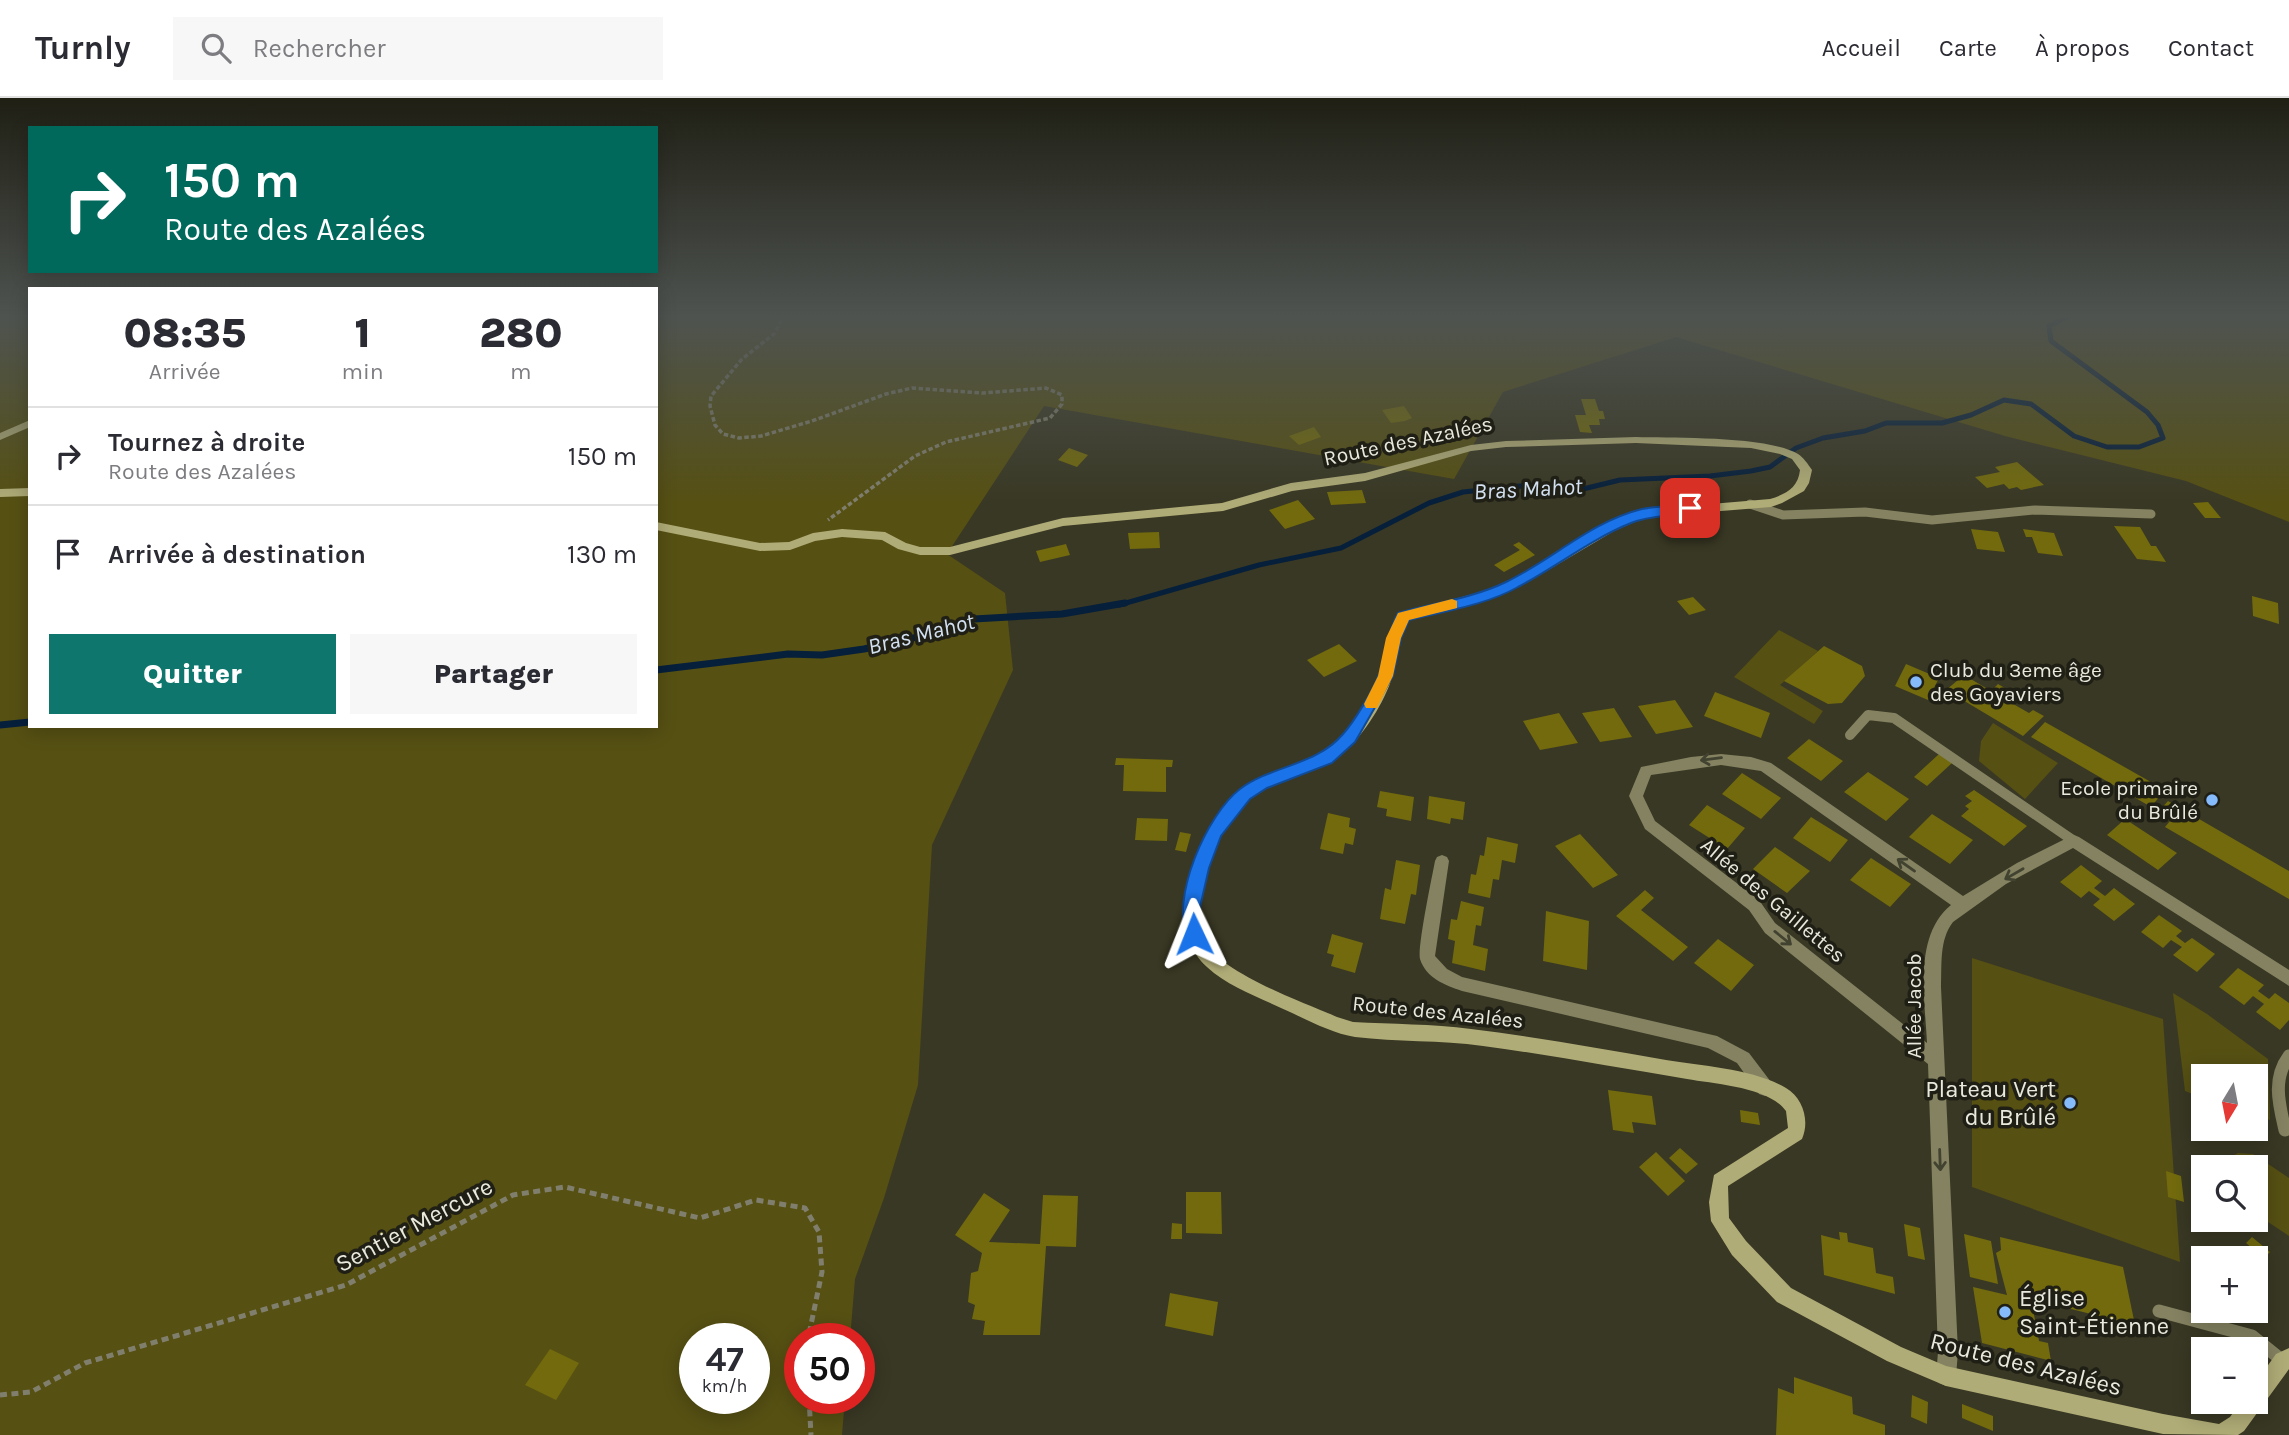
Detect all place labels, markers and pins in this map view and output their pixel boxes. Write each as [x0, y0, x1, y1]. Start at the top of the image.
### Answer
pin [1660, 478, 1720, 538]
place label: Club du 3eme âge des Goyaviers [1930, 658, 2102, 706]
marker: Club du 3eme âge des Goyaviers [1908, 674, 1924, 690]
place label: Ecole primaire du Brûlé [2060, 776, 2198, 824]
marker: Ecole primaire du Brûlé [2204, 792, 2220, 808]
place label: Plateau Vert du Brûlé [1925, 1075, 2056, 1131]
marker: Plateau Vert du Brûlé [2062, 1095, 2078, 1111]
place label: Église Saint-Étienne [2019, 1283, 2169, 1340]
marker: Église Saint-Étienne [1997, 1304, 2013, 1320]

